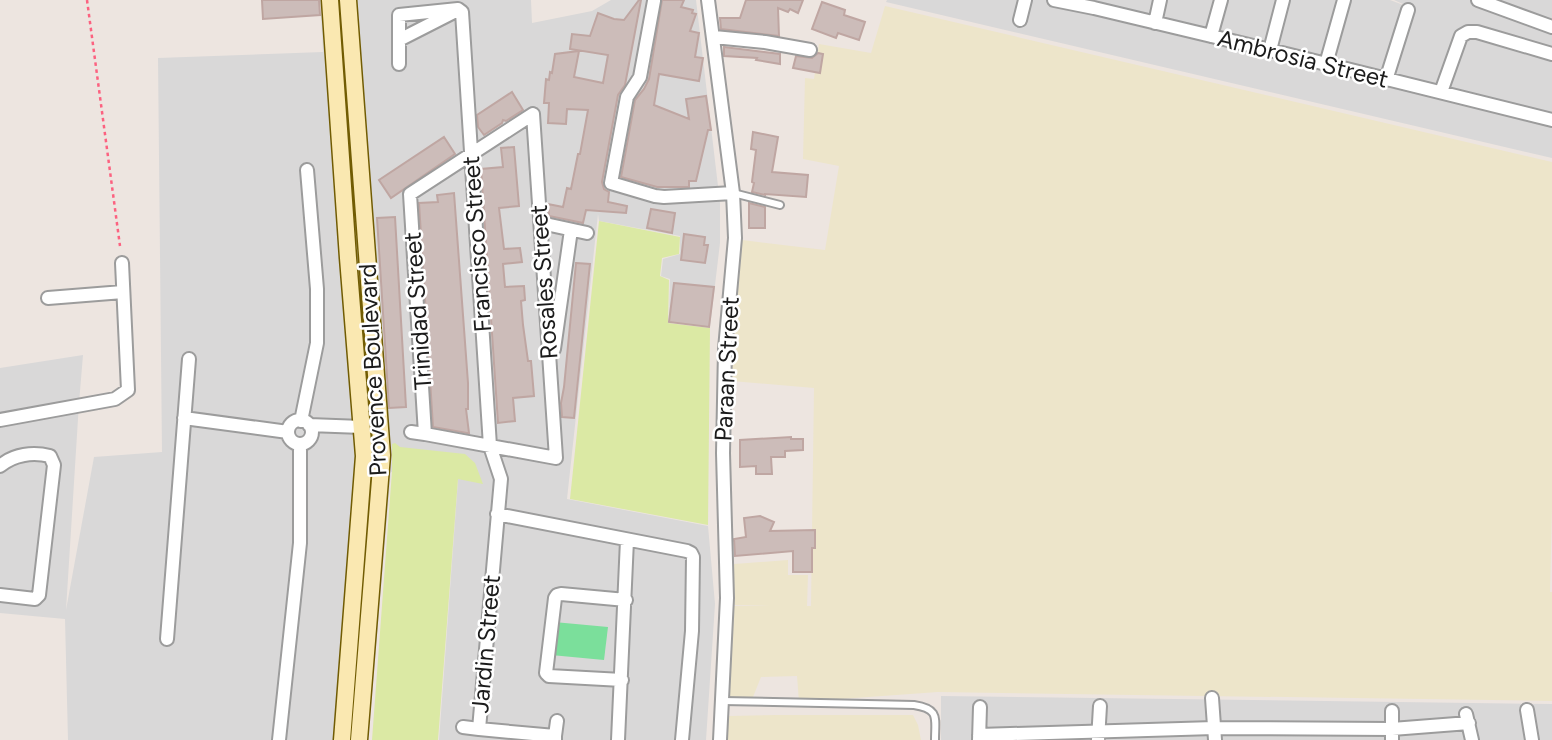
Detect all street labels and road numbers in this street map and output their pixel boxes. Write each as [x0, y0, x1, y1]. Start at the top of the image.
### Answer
street label: Ambrosia Street [1215, 23, 1391, 94]
street label: Francisco Street [456, 155, 497, 333]
street label: Rosales Street [524, 204, 563, 360]
street label: Trinidad Street [398, 231, 437, 391]
street label: Provence Boulevard [352, 263, 393, 477]
street label: Paraan Street [708, 296, 745, 442]
street label: Jardin Street [465, 574, 506, 714]

